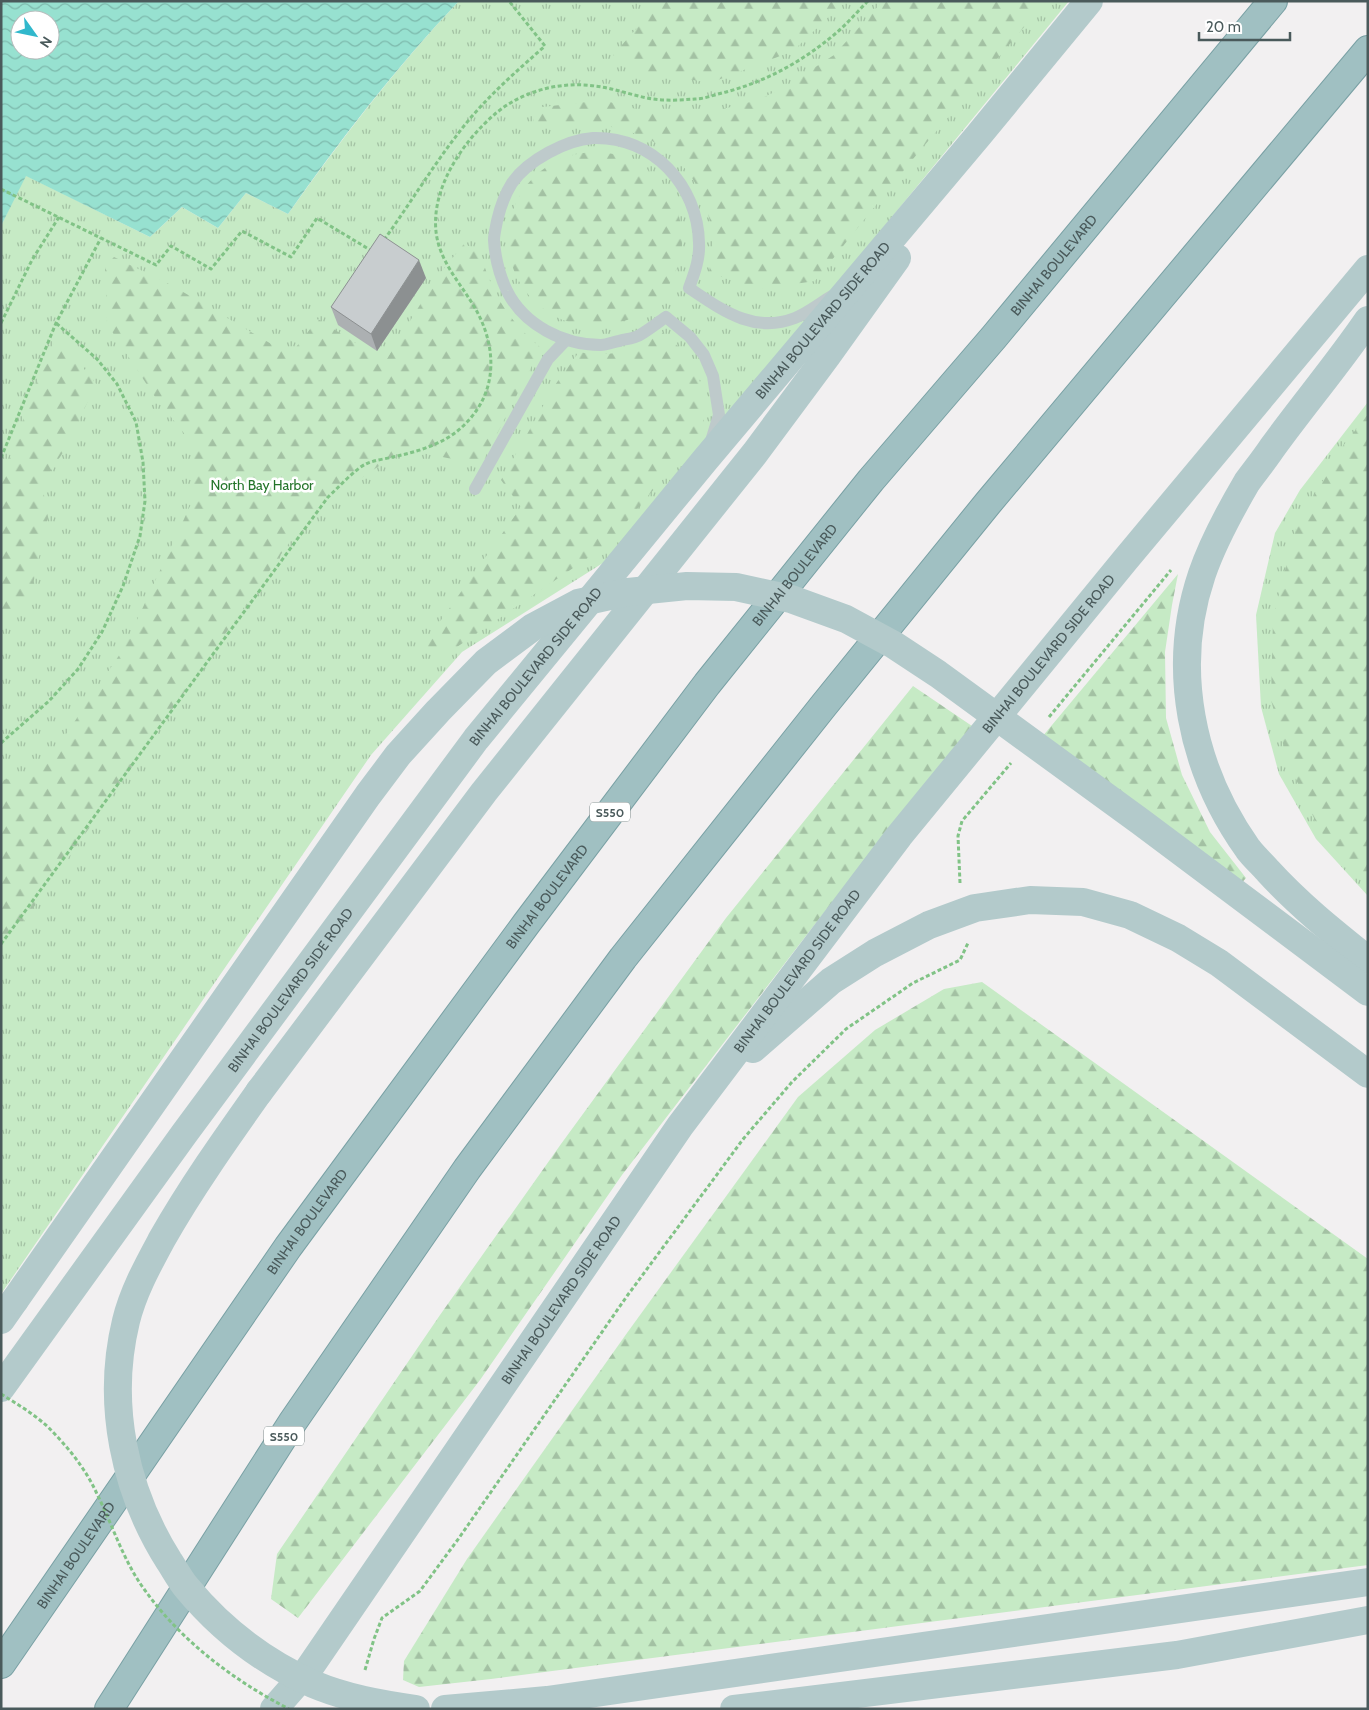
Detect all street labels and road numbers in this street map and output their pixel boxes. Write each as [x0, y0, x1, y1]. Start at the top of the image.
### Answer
street label: BINHAI BOULEVARD [1007, 211, 1101, 319]
street label: BINHAI BOULEVARD SIDE ROAD [751, 238, 894, 403]
street label: BINHAI BOULEVARD [748, 520, 841, 630]
street label: BINHAI BOULEVARD SIDE ROAD [978, 570, 1119, 737]
street label: BINHAI BOULEVARD SIDE ROAD [465, 583, 606, 749]
road number: S550 [590, 802, 630, 822]
street label: BINHAI BOULEVARD [502, 841, 592, 952]
street label: BINHAI BOULEVARD SIDE ROAD [730, 886, 865, 1056]
street label: BINHAI BOULEVARD SIDE ROAD [224, 904, 357, 1076]
street label: BINHAI BOULEVARD [263, 1165, 352, 1278]
street label: BINHAI BOULEVARD SIDE ROAD [497, 1212, 625, 1388]
road number: S550 [264, 1426, 304, 1445]
street label: BINHAI BOULEVARD [33, 1498, 119, 1612]

